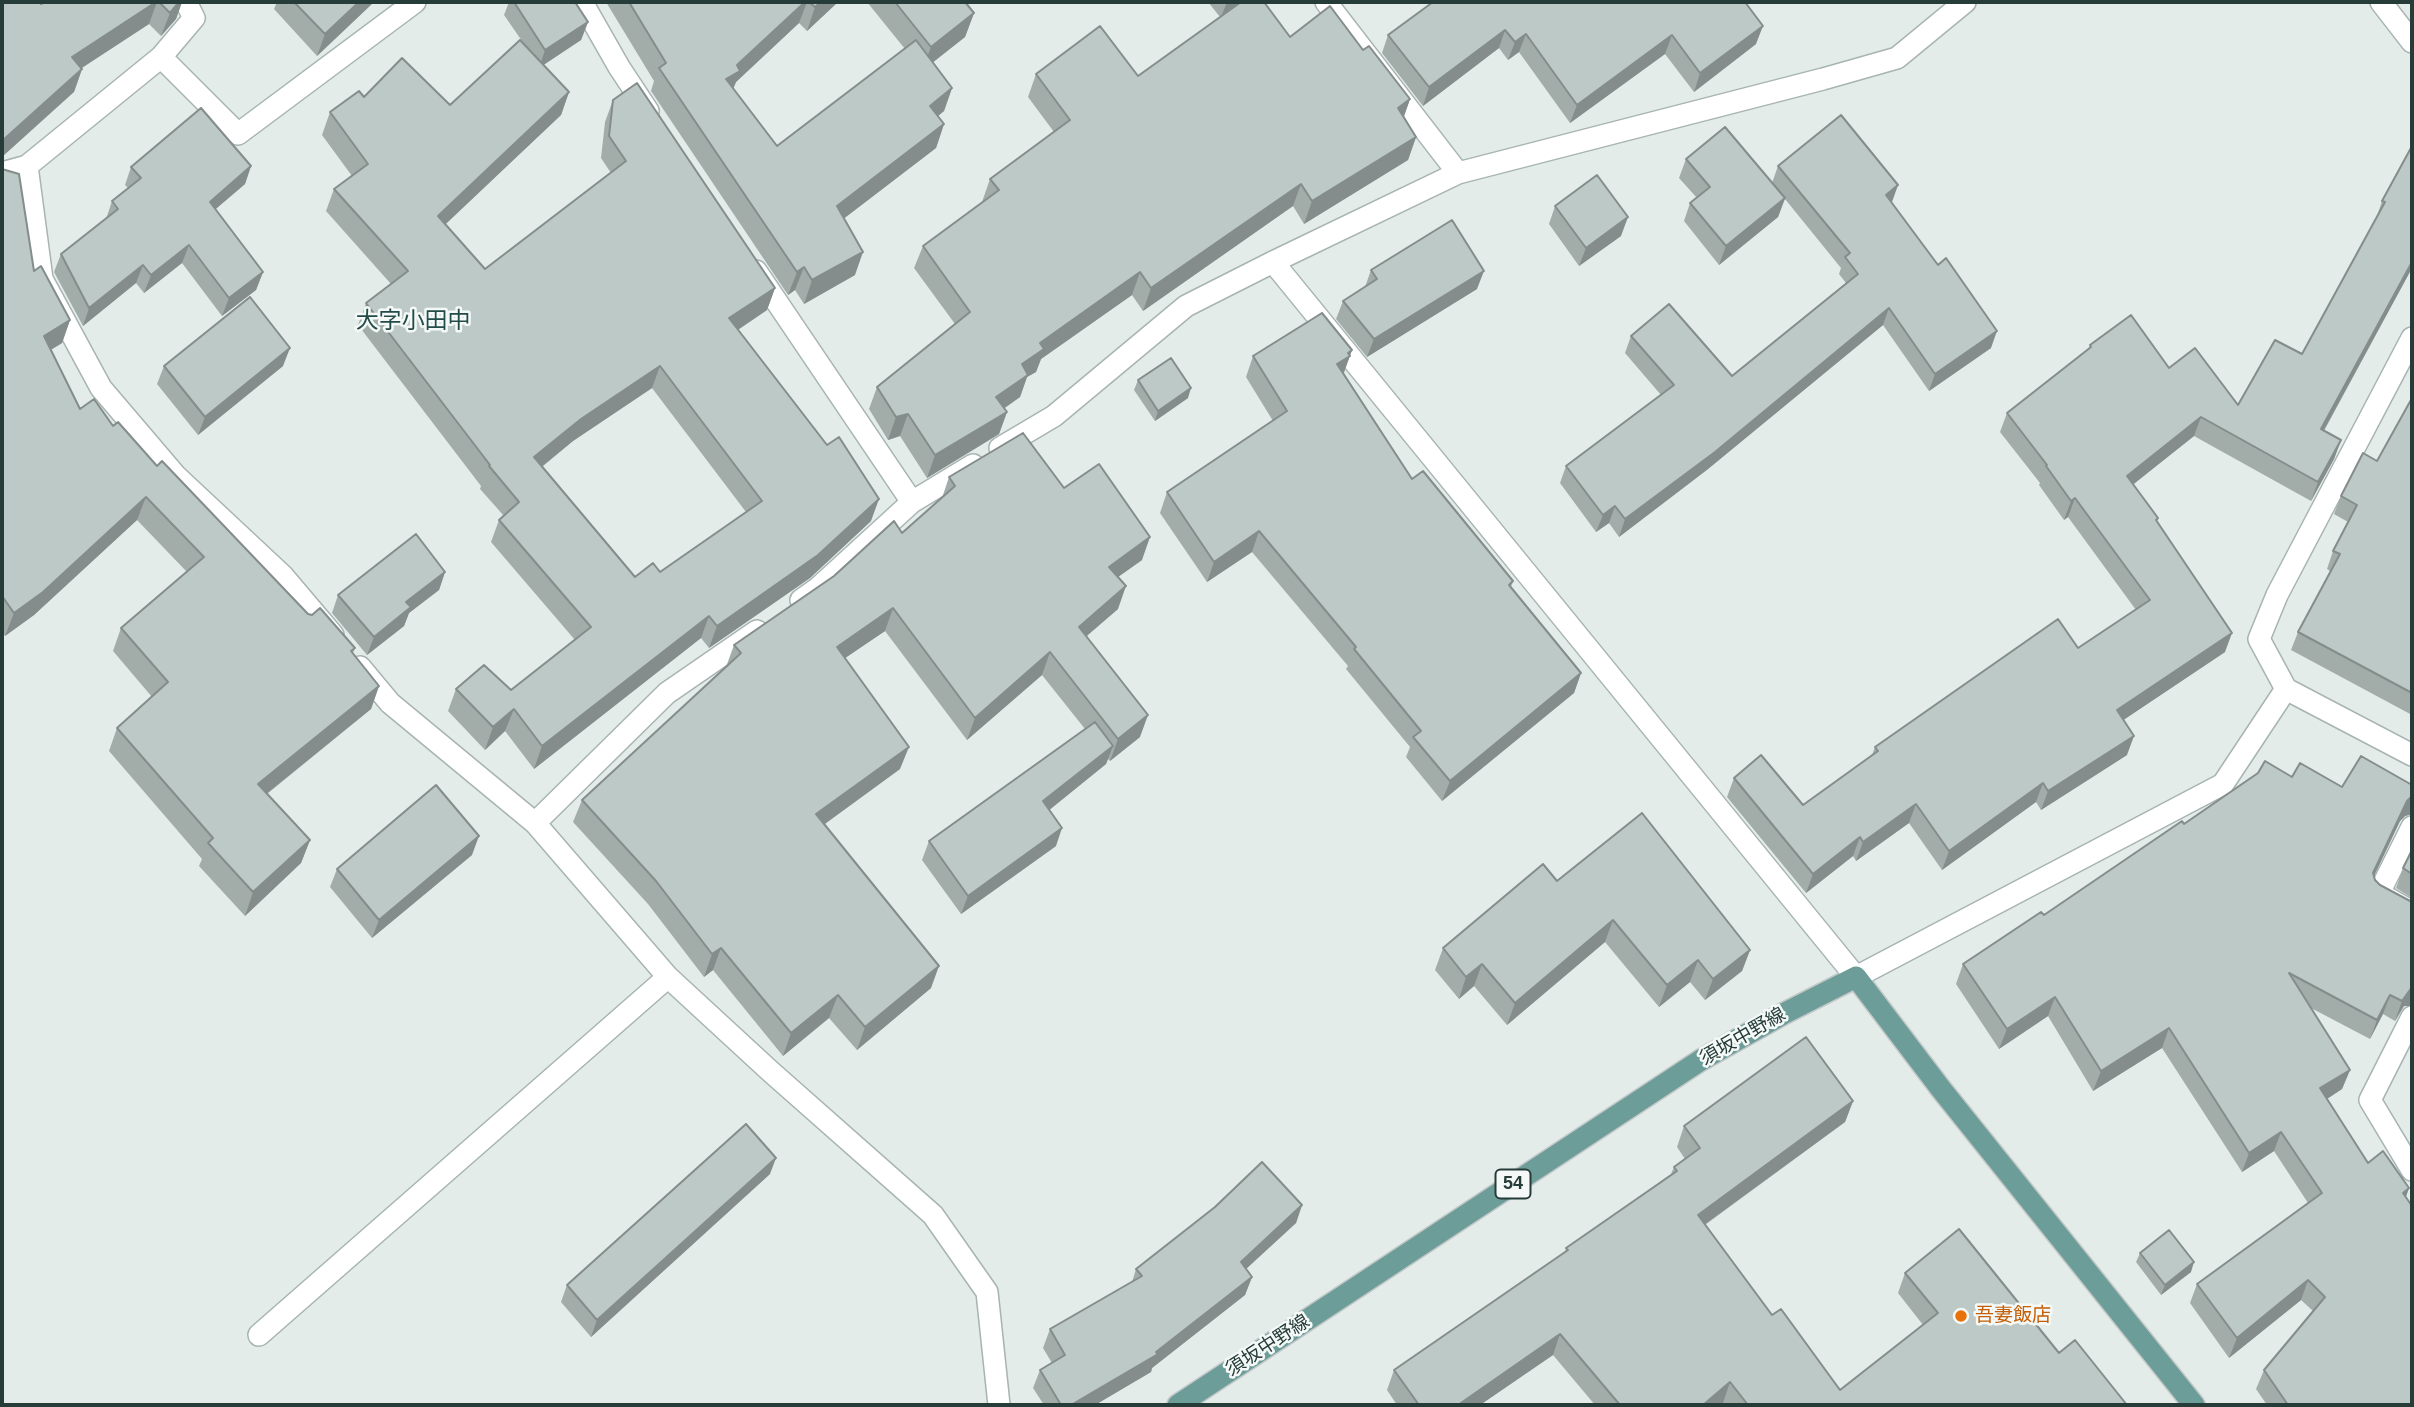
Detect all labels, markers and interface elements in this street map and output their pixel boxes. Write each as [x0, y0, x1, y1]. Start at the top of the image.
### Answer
district label: 大字小田中 [356, 308, 470, 336]
street label: 須坂中野線 [1696, 1003, 1790, 1071]
road number: 54 [1496, 1170, 1530, 1198]
place label: 吾妻飯店 [1975, 1305, 2051, 1327]
marker: 吾妻飯店 [1953, 1308, 1969, 1324]
street label: 須坂中野線 [1222, 1311, 1314, 1381]

